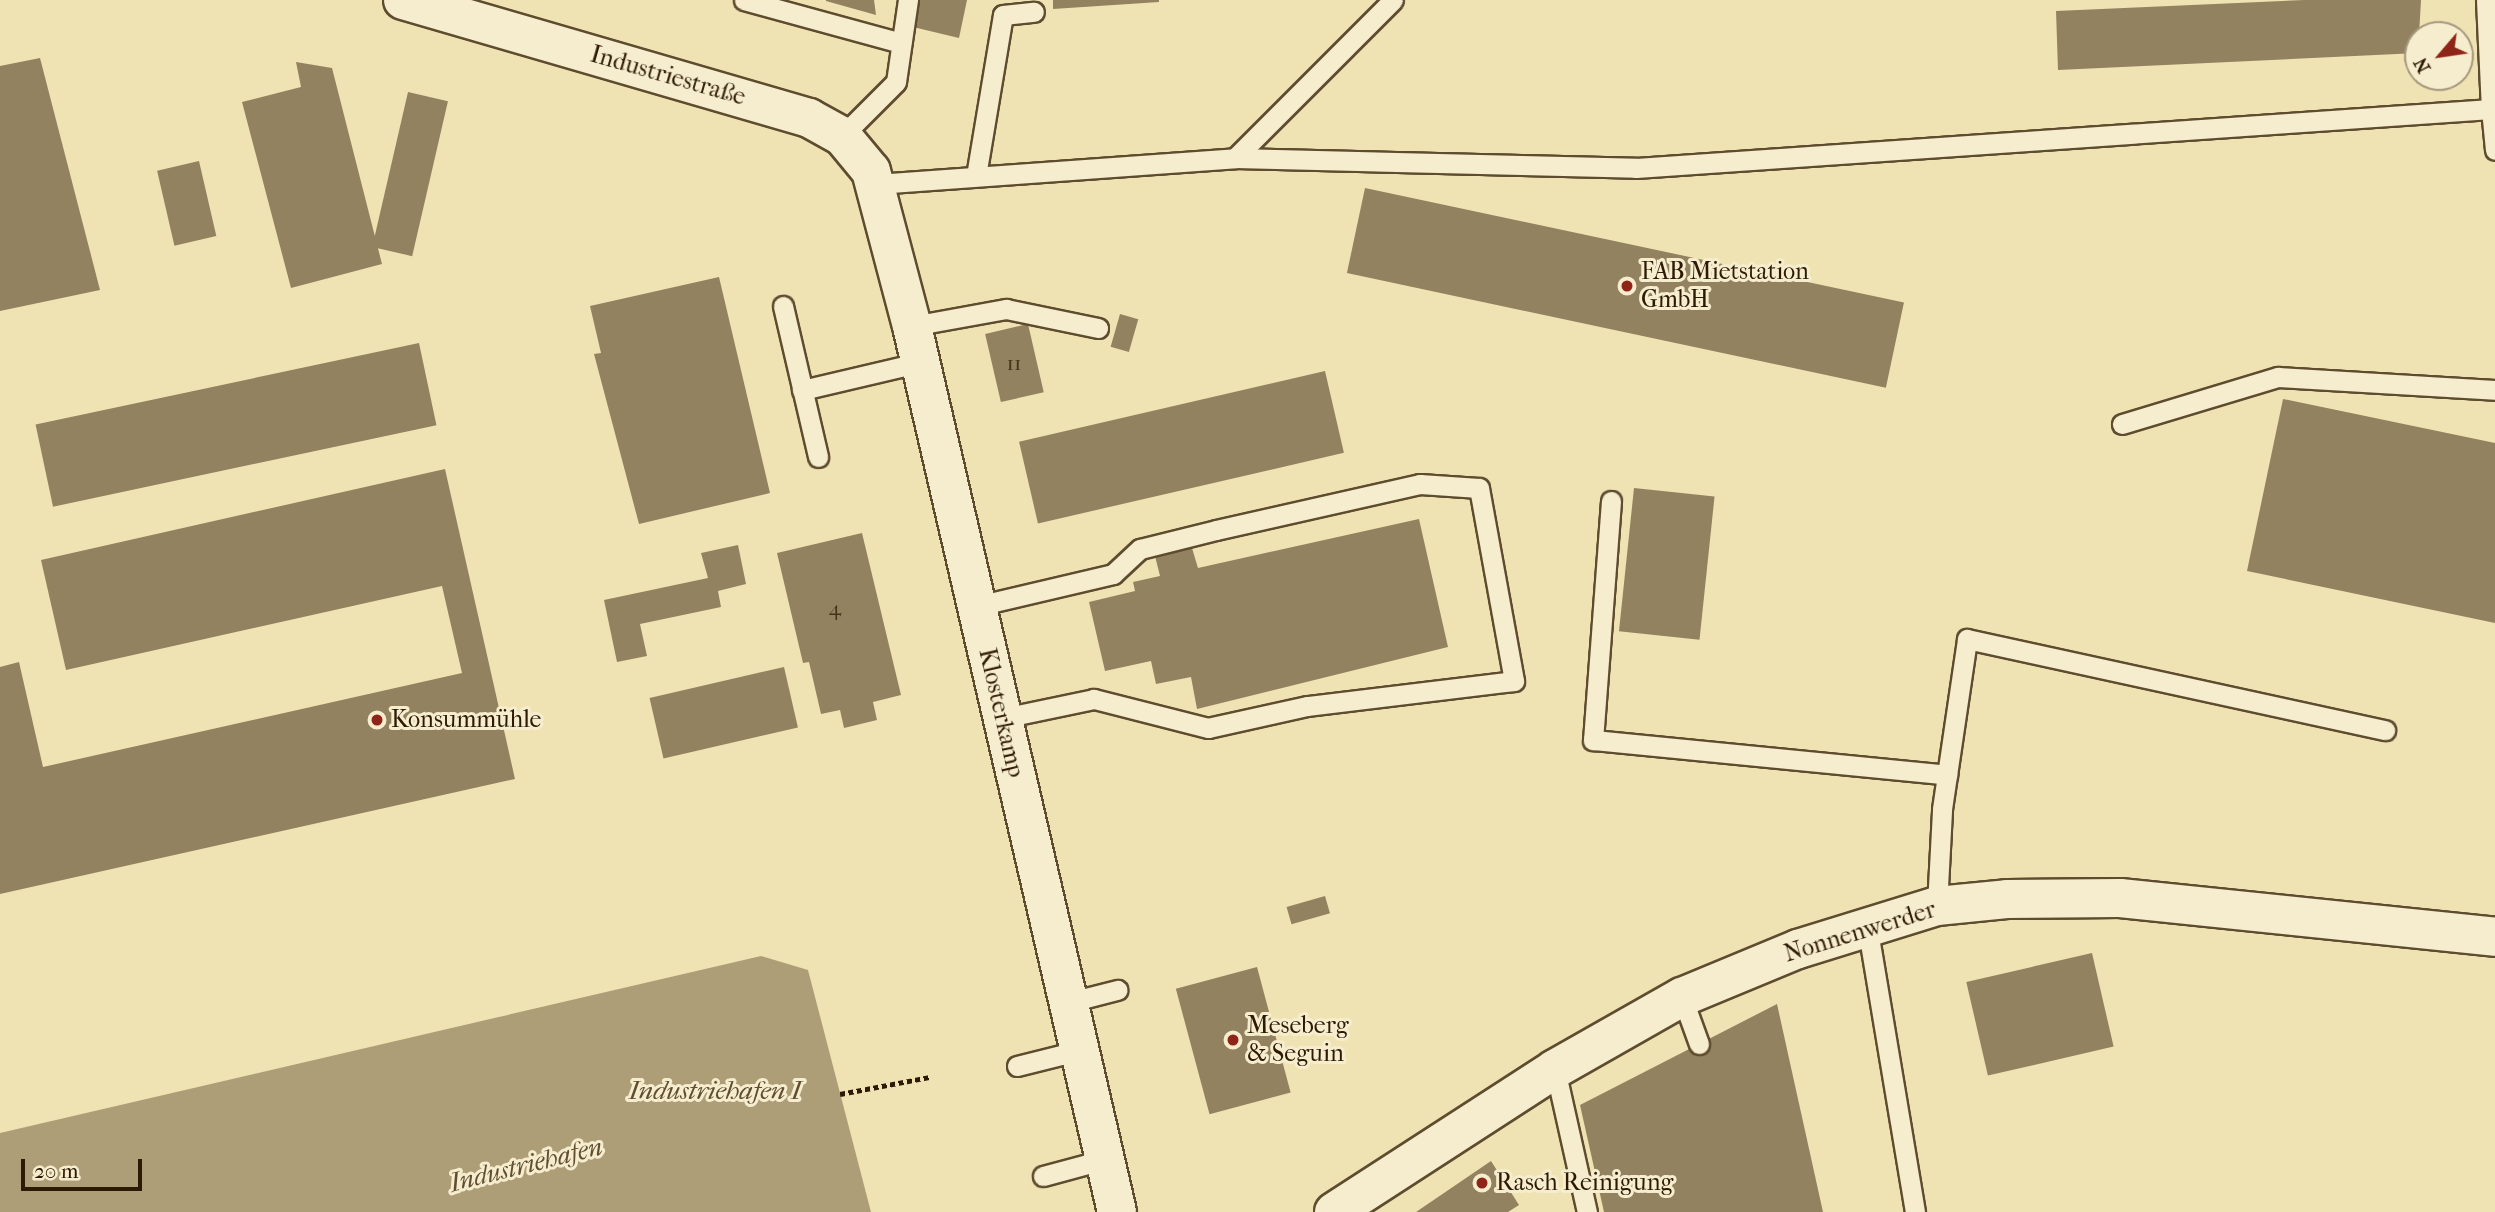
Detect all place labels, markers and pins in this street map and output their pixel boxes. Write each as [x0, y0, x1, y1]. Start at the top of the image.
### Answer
place label: FAB Mietstation GmbH [1641, 258, 1809, 314]
marker: FAB Mietstation GmbH [1619, 278, 1635, 294]
place label: Konsummühle [391, 706, 541, 734]
marker: Konsummühle [369, 712, 385, 728]
place label: Meseberg & Seguin [1247, 1012, 1349, 1068]
marker: Meseberg & Seguin [1225, 1032, 1241, 1048]
place label: Rasch Reinigung [1496, 1169, 1673, 1197]
marker: Rasch Reinigung [1474, 1175, 1490, 1191]

